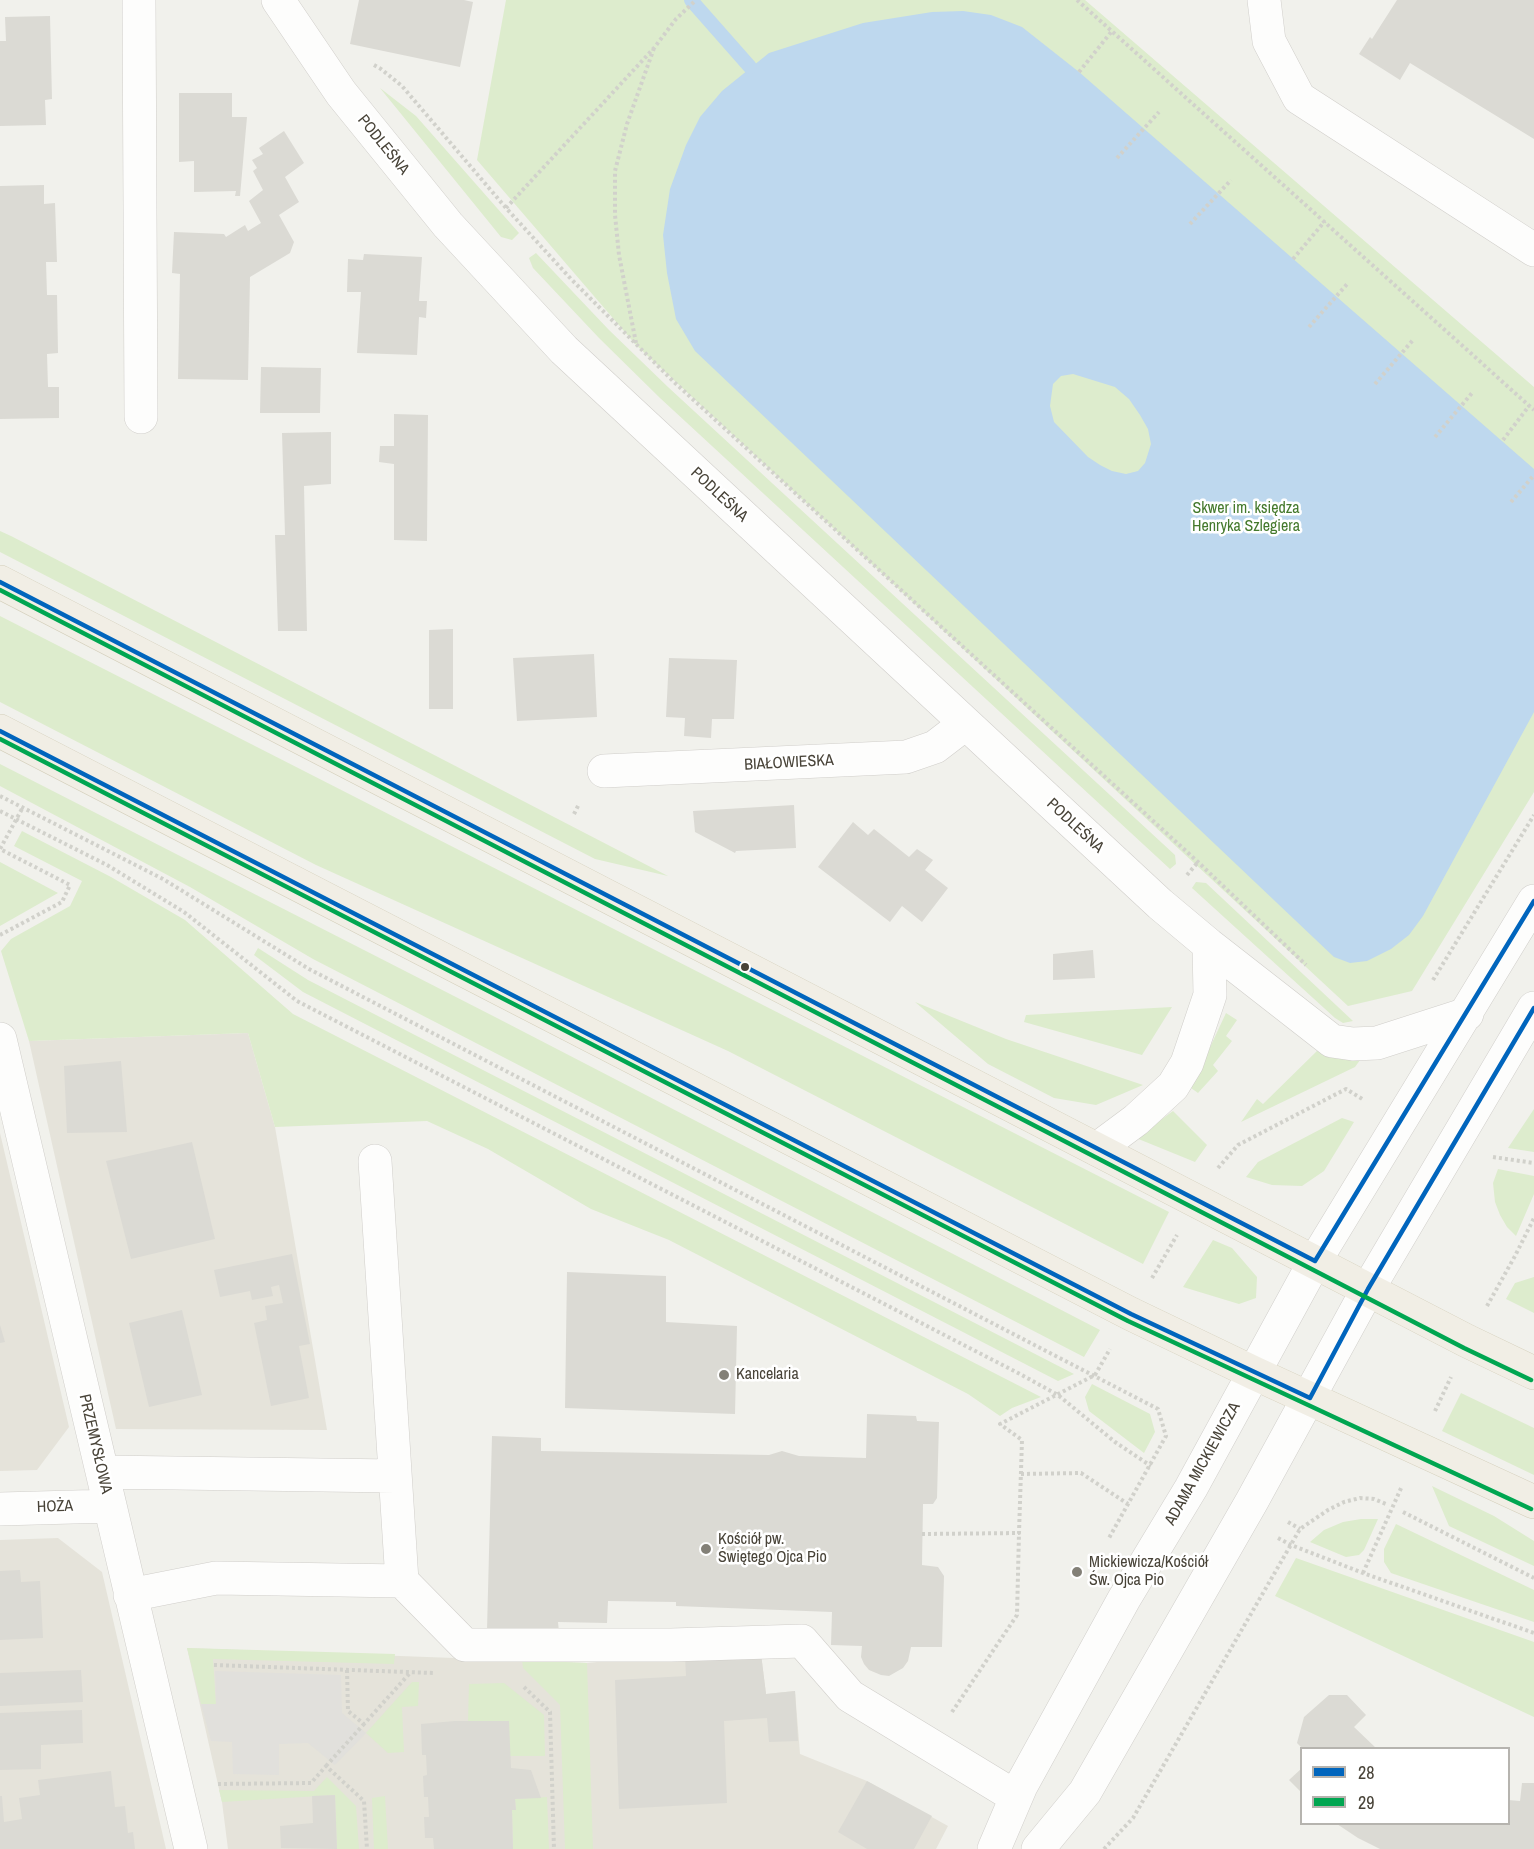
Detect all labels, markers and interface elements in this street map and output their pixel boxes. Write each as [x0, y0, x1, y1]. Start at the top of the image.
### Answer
street label: PODLEŚNA [353, 111, 413, 179]
street label: PODLEŚNA [686, 464, 752, 526]
park label: Skwer im. księdza Henryka Szlegiera [1192, 499, 1300, 537]
street label: BIAŁOWIESKA [744, 751, 834, 775]
street label: PODLEŚNA [1042, 795, 1108, 857]
unlabelled marker [739, 961, 751, 973]
place label: Kancelaria [736, 1365, 799, 1385]
marker: Kancelaria [717, 1368, 731, 1382]
street label: PRZEMYSŁOWA [74, 1392, 116, 1496]
street label: ADAMA MICKIEWICZA [1161, 1399, 1245, 1529]
street label: HOŻA [36, 1497, 74, 1517]
place label: Kościół pw. Świętego Ojca Pio [718, 1530, 827, 1568]
marker: Kościół pw. Świętego Ojca Pio [699, 1542, 713, 1556]
place label: Mickiewicza/Kościół Św. Ojca Pio [1089, 1553, 1208, 1591]
marker: Mickiewicza/Kościół Św. Ojca Pio [1070, 1565, 1084, 1579]
legend [1300, 1747, 1510, 1825]
text: 28 [1358, 1760, 1374, 1785]
text: 29 [1358, 1790, 1374, 1815]

